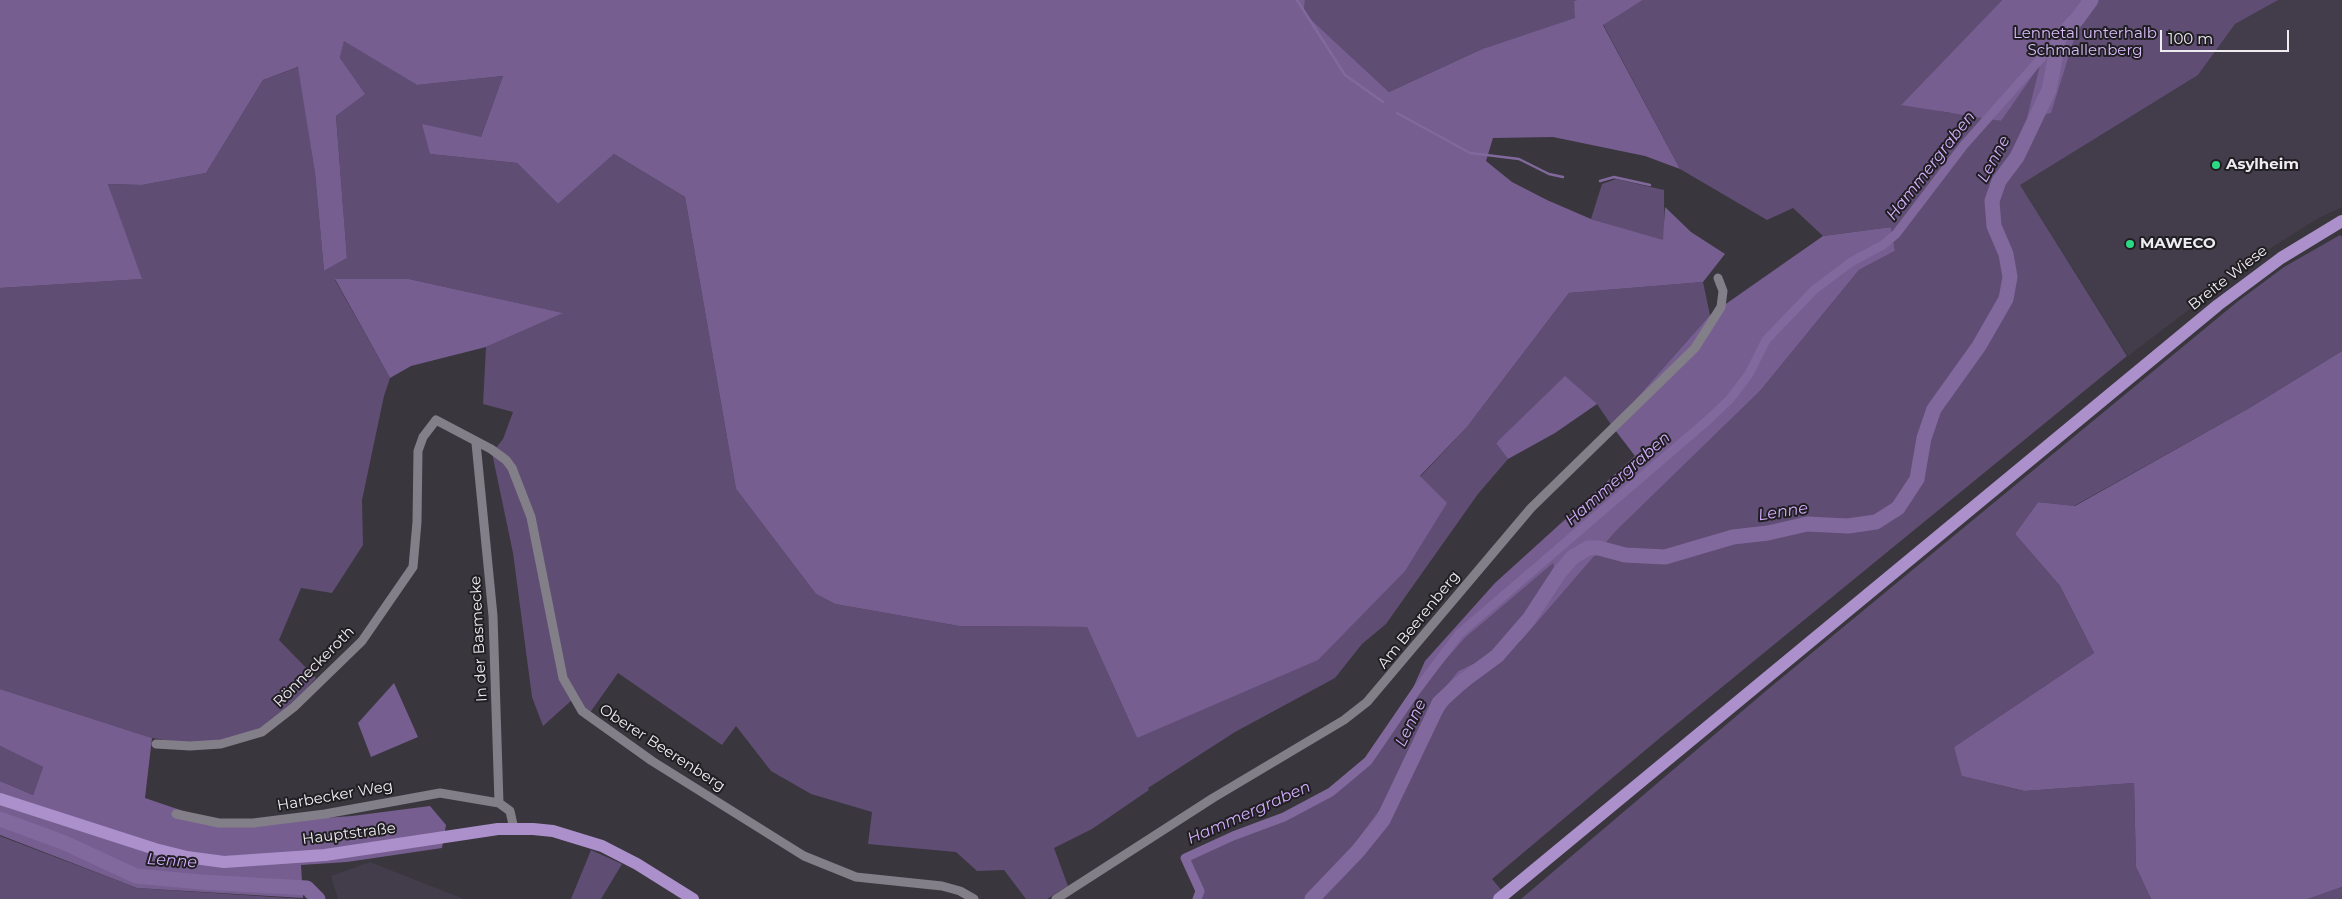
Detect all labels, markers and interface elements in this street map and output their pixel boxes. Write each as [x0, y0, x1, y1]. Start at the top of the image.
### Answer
scale bar [2162, 20, 2291, 52]
park label: Lennetal unterhalb Schmallenberg [2013, 25, 2157, 60]
text: 100 m [2168, 29, 2213, 48]
water label: Hammergraben [1882, 108, 1980, 224]
water label: Lenne [1973, 132, 2015, 186]
place label: Asylheim [2226, 156, 2299, 174]
marker: Asylheim [2210, 159, 2222, 171]
place label: MAWECO [2140, 235, 2216, 253]
marker: MAWECO [2124, 238, 2136, 250]
street label: Breite Wiese [2185, 242, 2271, 314]
water label: Hammergraben [1562, 428, 1674, 530]
water label: Lenne [1757, 499, 1809, 525]
street label: Am Beerenberg [1374, 568, 1464, 672]
street label: In der Basmecke [467, 575, 491, 703]
street label: Rönneckeroth [270, 623, 358, 711]
water label: Lenne [1391, 696, 1431, 750]
street label: Oberer Beerenberg [596, 701, 728, 795]
street label: Harbecker Weg [276, 777, 394, 815]
water label: Hammergraben [1184, 777, 1314, 849]
street label: Hauptstraße [301, 819, 397, 849]
water label: Lenne [146, 850, 198, 872]

